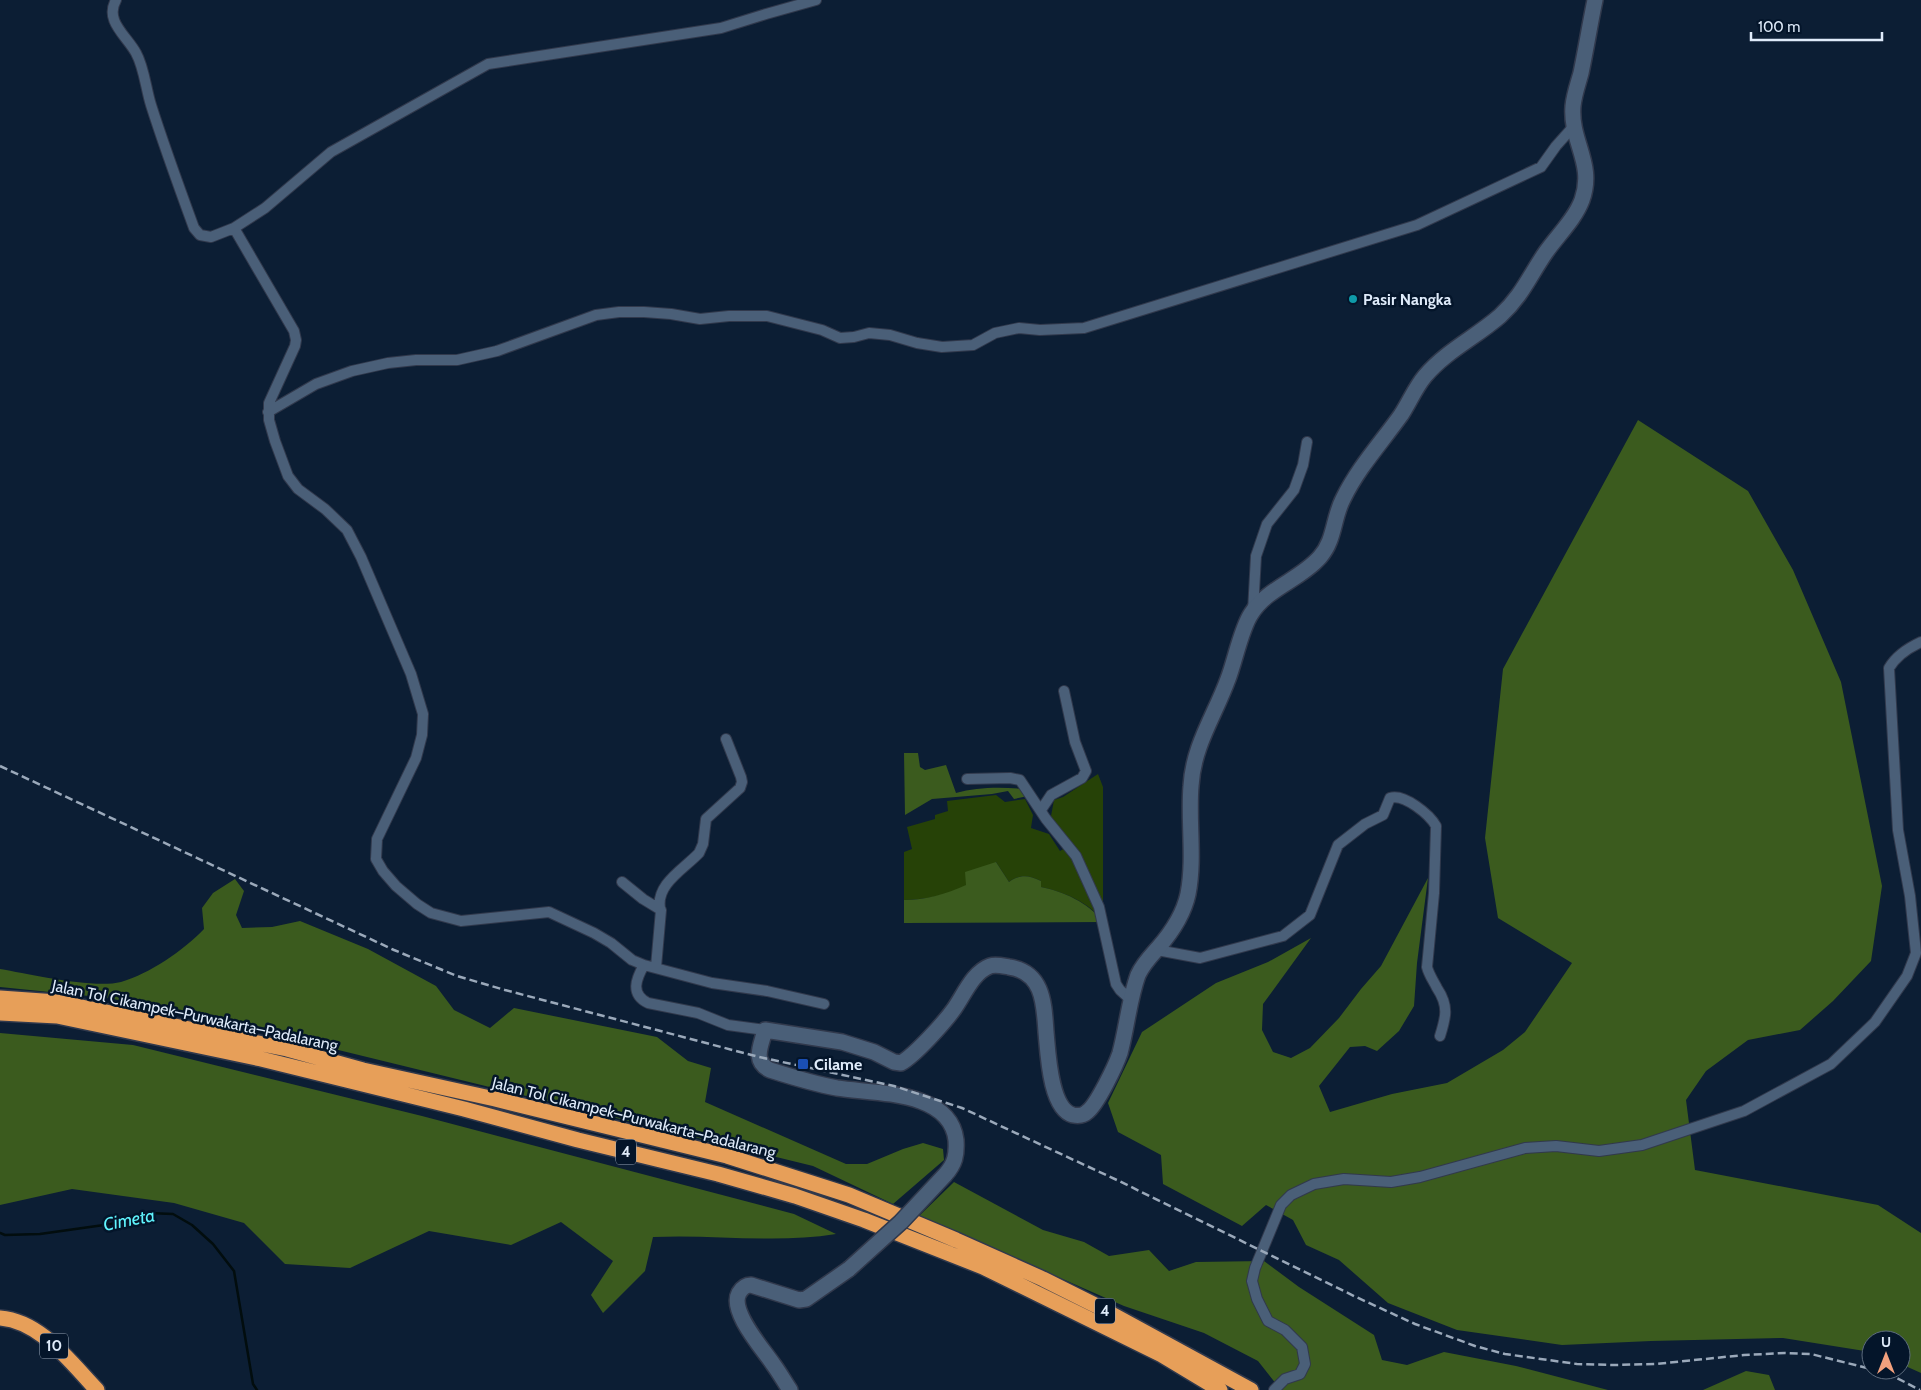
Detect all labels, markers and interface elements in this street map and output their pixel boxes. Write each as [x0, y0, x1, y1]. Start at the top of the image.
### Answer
scale bar [1751, 10, 1882, 42]
text: 100 m [1758, 18, 1800, 36]
place label: Pasir Nangka [1363, 290, 1451, 309]
marker: Pasir Nangka [1347, 293, 1359, 305]
street label: Jalan Tol Cikampek–Purwakarta–Padalarang [49, 976, 341, 1055]
place label: Cilame [814, 1055, 862, 1074]
marker: Cilame [796, 1057, 810, 1071]
street label: Jalan Tol Cikampek–Purwakarta–Padalarang [489, 1073, 779, 1162]
road number: 4 [616, 1140, 636, 1164]
water label: Cimeta [101, 1204, 157, 1236]
road number: 4 [1095, 1298, 1115, 1324]
north arrow [1861, 1330, 1911, 1380]
text: U [1881, 1333, 1891, 1351]
road number: 10 [40, 1334, 68, 1358]

